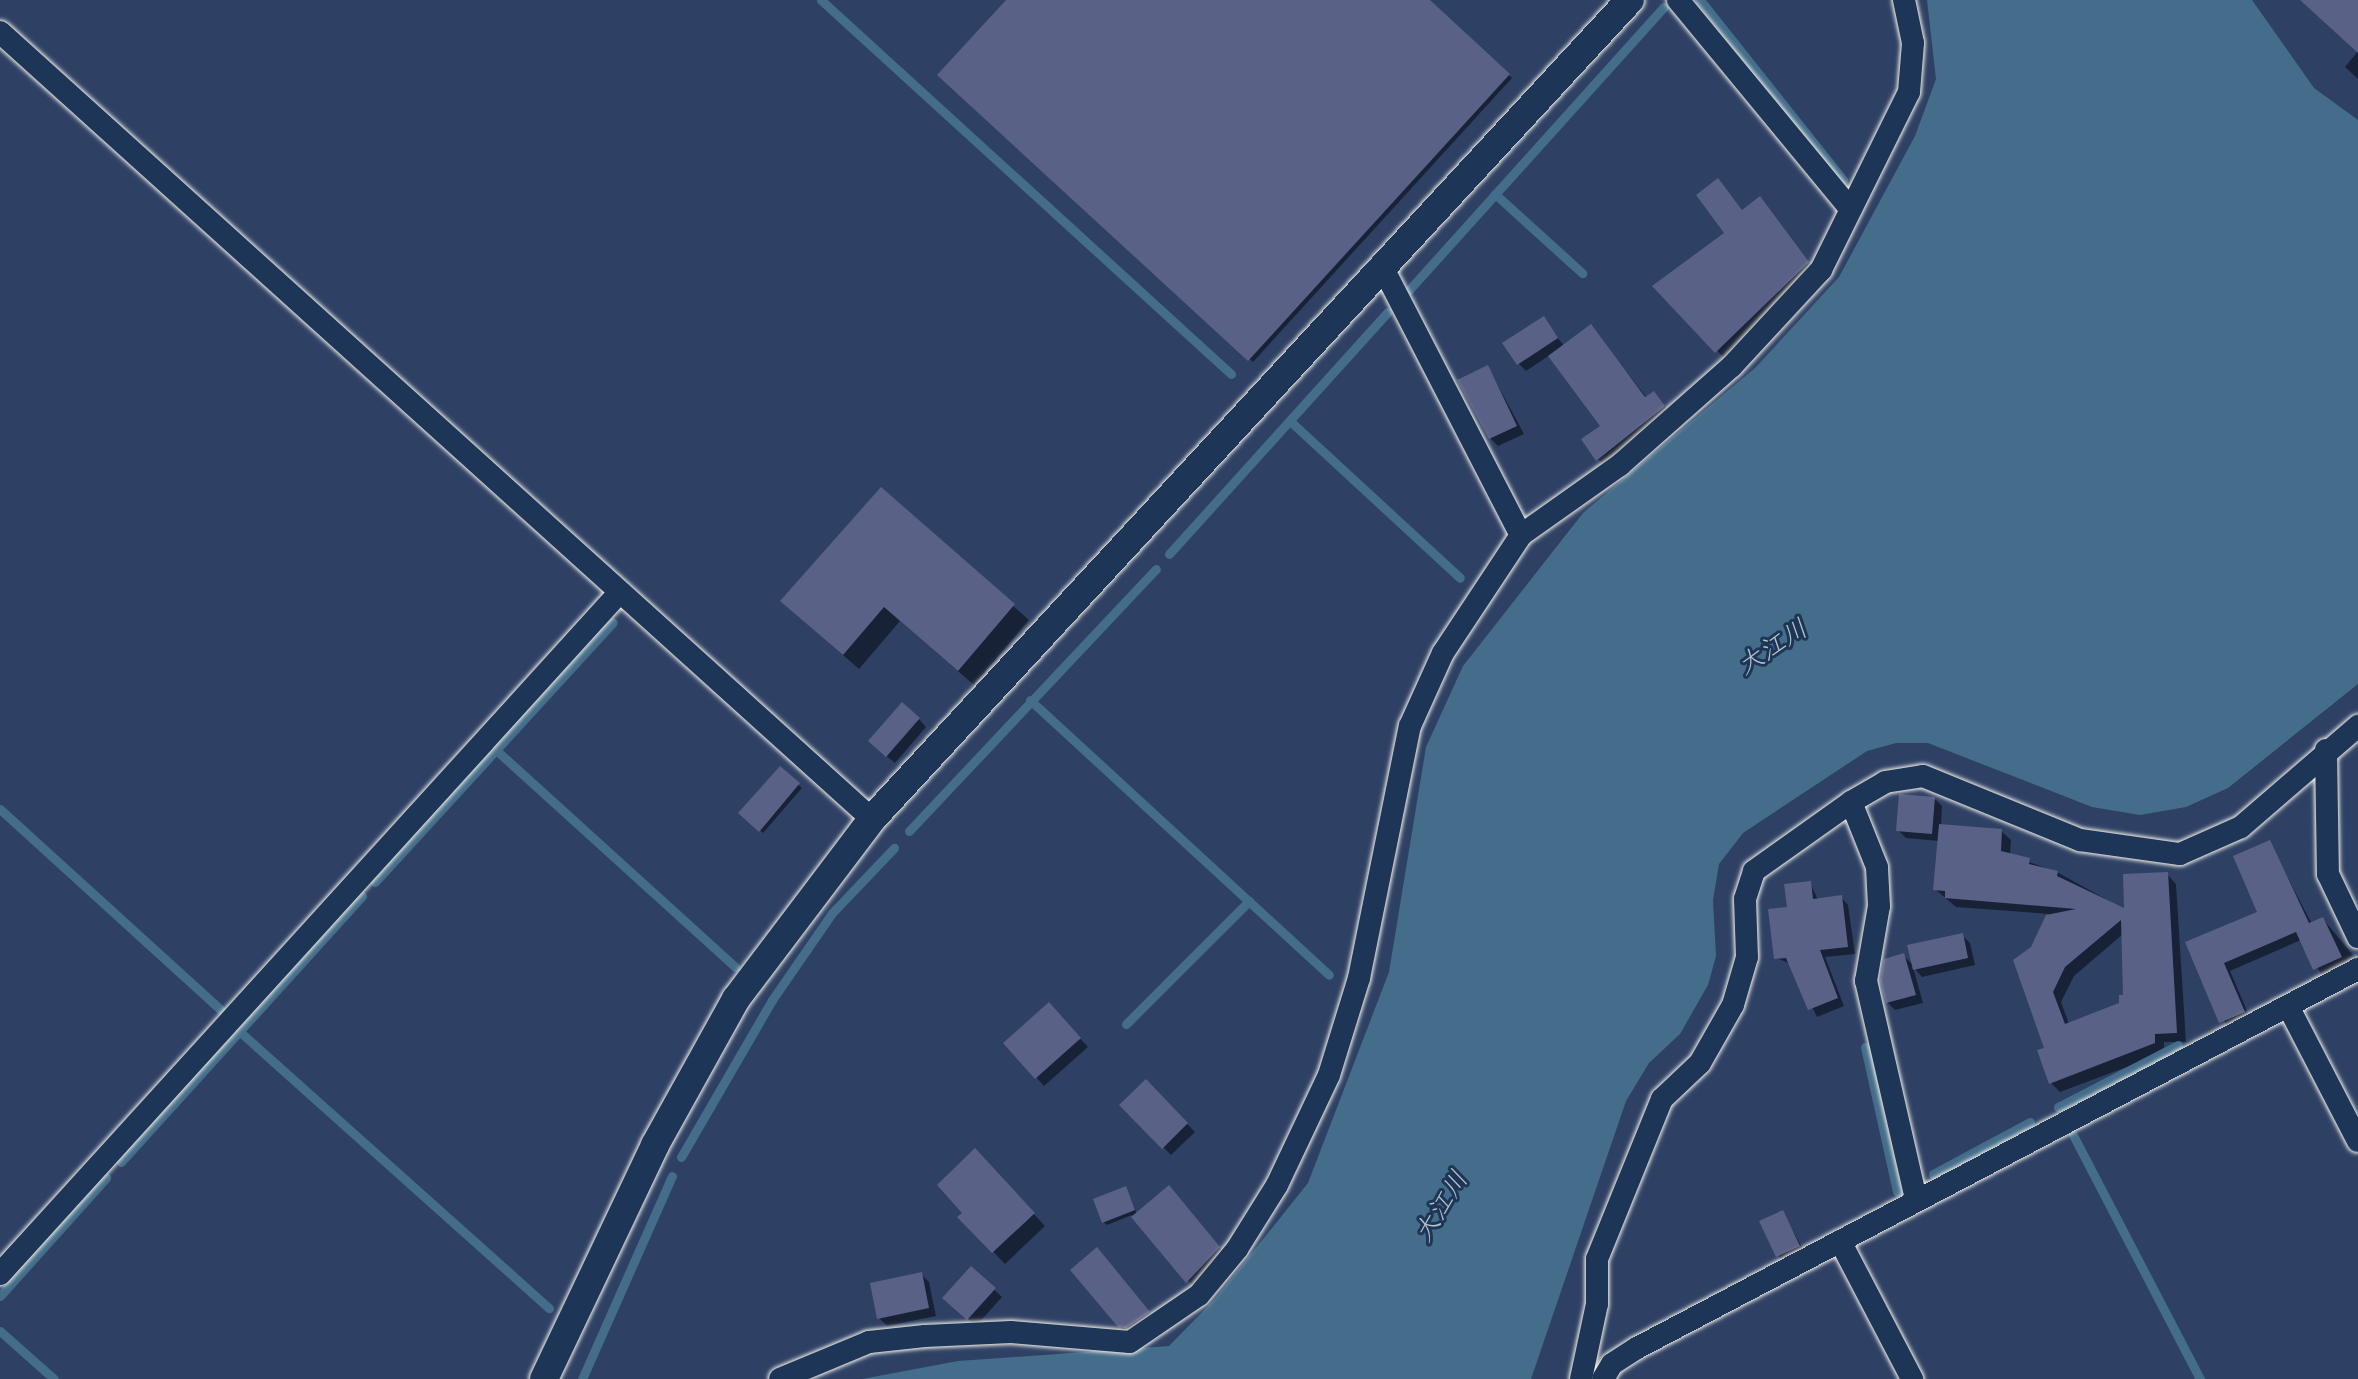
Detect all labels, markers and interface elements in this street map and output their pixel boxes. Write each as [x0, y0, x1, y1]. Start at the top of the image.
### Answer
water label: 大江川 [1732, 614, 1814, 682]
water label: 大江川 [1408, 1166, 1476, 1248]

